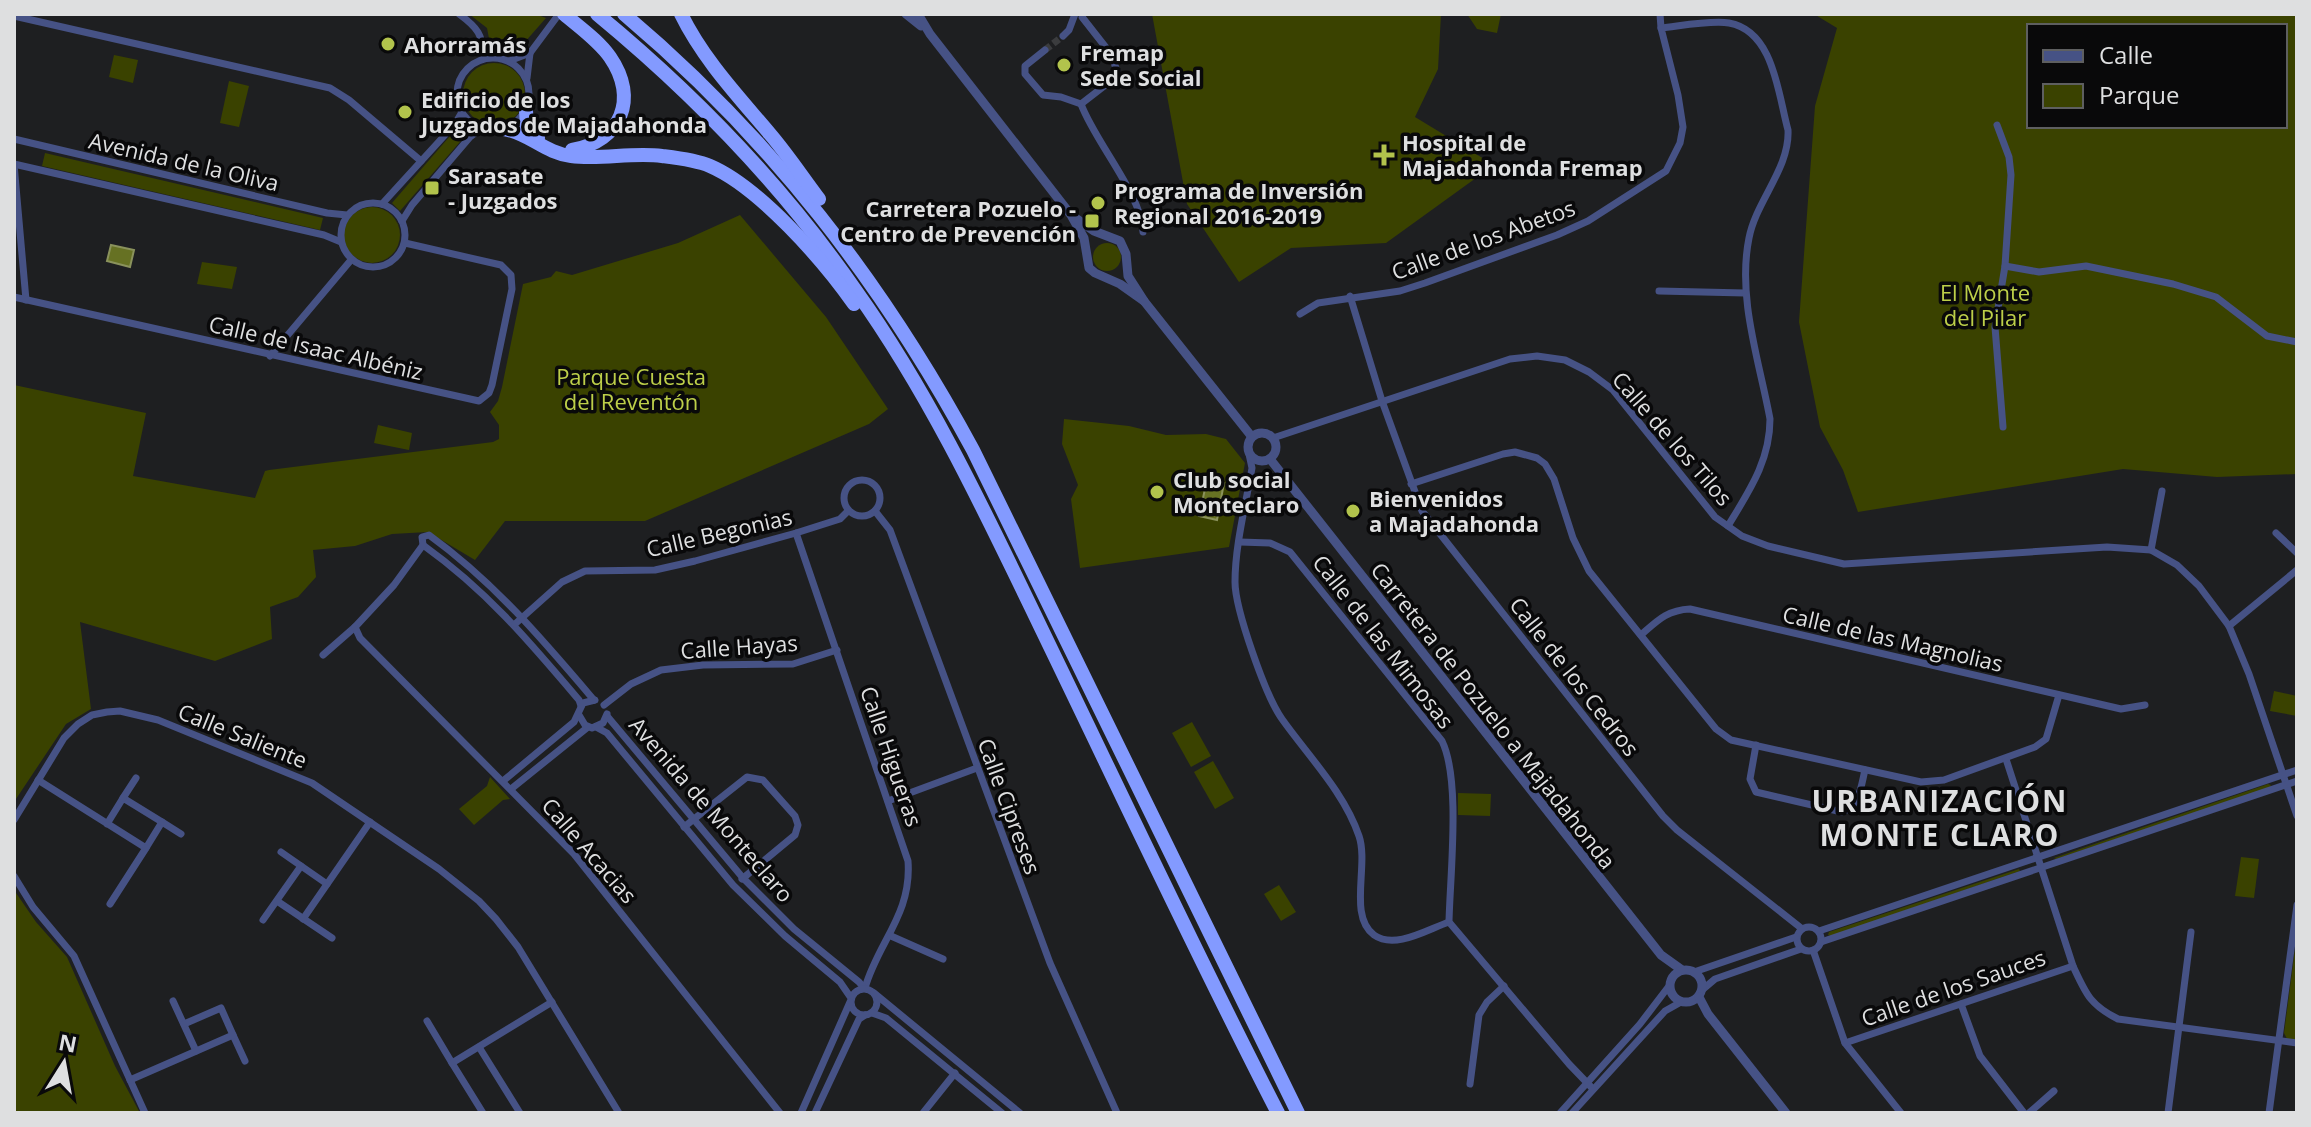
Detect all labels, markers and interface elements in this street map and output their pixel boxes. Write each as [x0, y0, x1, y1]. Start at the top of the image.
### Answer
legend [2027, 24, 2287, 128]
place label: Ahorramás [404, 29, 526, 59]
marker: Ahorramás [379, 35, 397, 53]
place label: Fremap Sede Social [1080, 37, 1202, 92]
text: Calle [2099, 38, 2153, 71]
marker: Fremap Sede Social [1055, 56, 1073, 74]
text: Parque [2099, 78, 2179, 111]
place label: Edificio de los Juzgados de Majadahonda [419, 84, 707, 139]
marker: Edificio de los Juzgados de Majadahonda [396, 103, 414, 121]
street label: Avenida de la Oliva [86, 125, 282, 197]
place label: Hospital de Majadahonda Fremap [1402, 127, 1643, 182]
marker: Hospital de Majadahonda Fremap [1373, 144, 1395, 166]
place label: Sarasate - Juzgados [448, 160, 558, 215]
place label: Programa de Inversión Regional 2016-2019 [1114, 175, 1363, 230]
marker: Sarasate - Juzgados [423, 179, 441, 197]
street label: Calle de los Abetos [1387, 192, 1579, 286]
place label: Carretera Pozuelo - Centro de Prevención [840, 193, 1076, 248]
marker: Programa de Inversión Regional 2016-2019 [1089, 194, 1107, 212]
marker: Carretera Pozuelo - Centro de Prevención [1083, 212, 1101, 230]
park label: El Monte del Pilar [1940, 277, 2030, 332]
street label: Calle de Isaac Albéniz [206, 308, 426, 386]
park label: Parque Cuesta del Reventón [556, 361, 706, 416]
street label: Calle de los Tilos [1606, 364, 1740, 512]
place label: Club social Monteclaro [1173, 464, 1299, 519]
marker: Club social Monteclaro [1148, 483, 1166, 501]
place label: Bienvenidos a Majadahonda [1369, 483, 1539, 538]
street label: Calle Begonias [643, 501, 795, 563]
marker: Bienvenidos a Majadahonda [1344, 502, 1362, 520]
street label: Calle de las Mimosas [1307, 548, 1461, 734]
street label: Carretera de Pozuelo a Majadahonda [1365, 555, 1623, 875]
street label: Calle de los Cedros [1503, 590, 1647, 762]
street label: Calle de las Magnolias [1780, 598, 2006, 678]
street label: Calle Hayas [679, 627, 799, 665]
street label: Calle Higueras [854, 682, 930, 830]
street label: Calle Saliente [174, 695, 312, 775]
street label: Avenida de Monteclaro [623, 710, 801, 908]
street label: Calle Cipreses [971, 734, 1049, 878]
district label: URBANIZACIÓN MONTE CLARO [1811, 780, 2069, 855]
street label: Calle Acacias [536, 791, 644, 909]
street label: Calle de los Sauces [1857, 941, 2049, 1033]
north arrow [24, 1023, 104, 1103]
text: N [56, 1026, 80, 1059]

